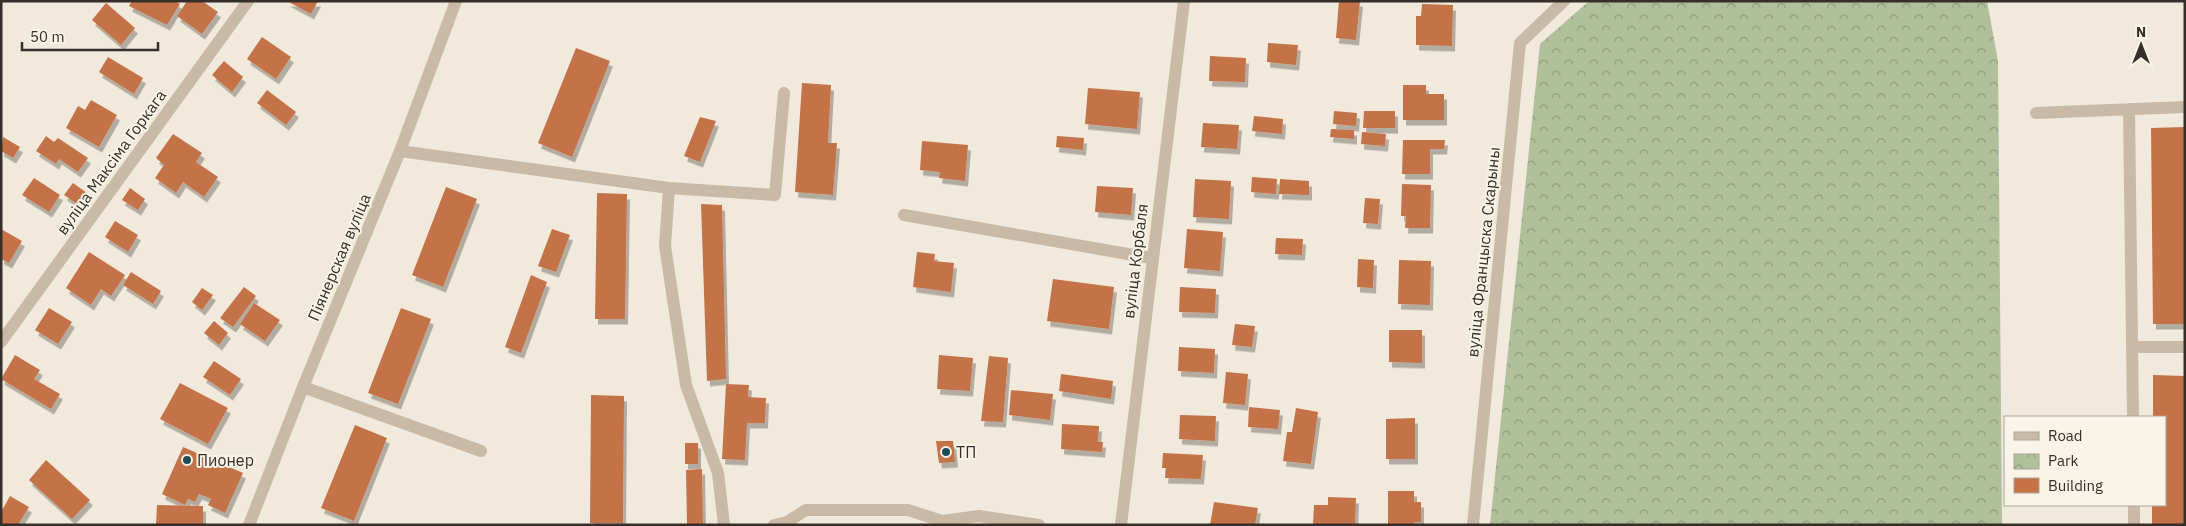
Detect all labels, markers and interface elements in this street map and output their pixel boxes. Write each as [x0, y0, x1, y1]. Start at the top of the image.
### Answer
scale bar [22, 20, 159, 52]
north arrow [2116, 20, 2166, 70]
text: N [2136, 23, 2146, 41]
text: 50 m [30, 27, 65, 46]
street label: вуліца Максіма Горкага [52, 85, 171, 238]
street label: вуліца Францыска Скарыны [1462, 146, 1504, 358]
street label: Піянерская вуліца [303, 190, 375, 324]
street label: вуліца Корбаля [1118, 203, 1152, 319]
legend [2004, 416, 2166, 506]
text: Road [2048, 426, 2083, 445]
place label: ТП [956, 442, 976, 462]
marker: ТП [940, 446, 952, 458]
place label: Пионер [197, 450, 254, 470]
text: Park [2048, 451, 2078, 470]
marker: Пионер [181, 454, 193, 466]
text: Building [2048, 476, 2103, 495]

